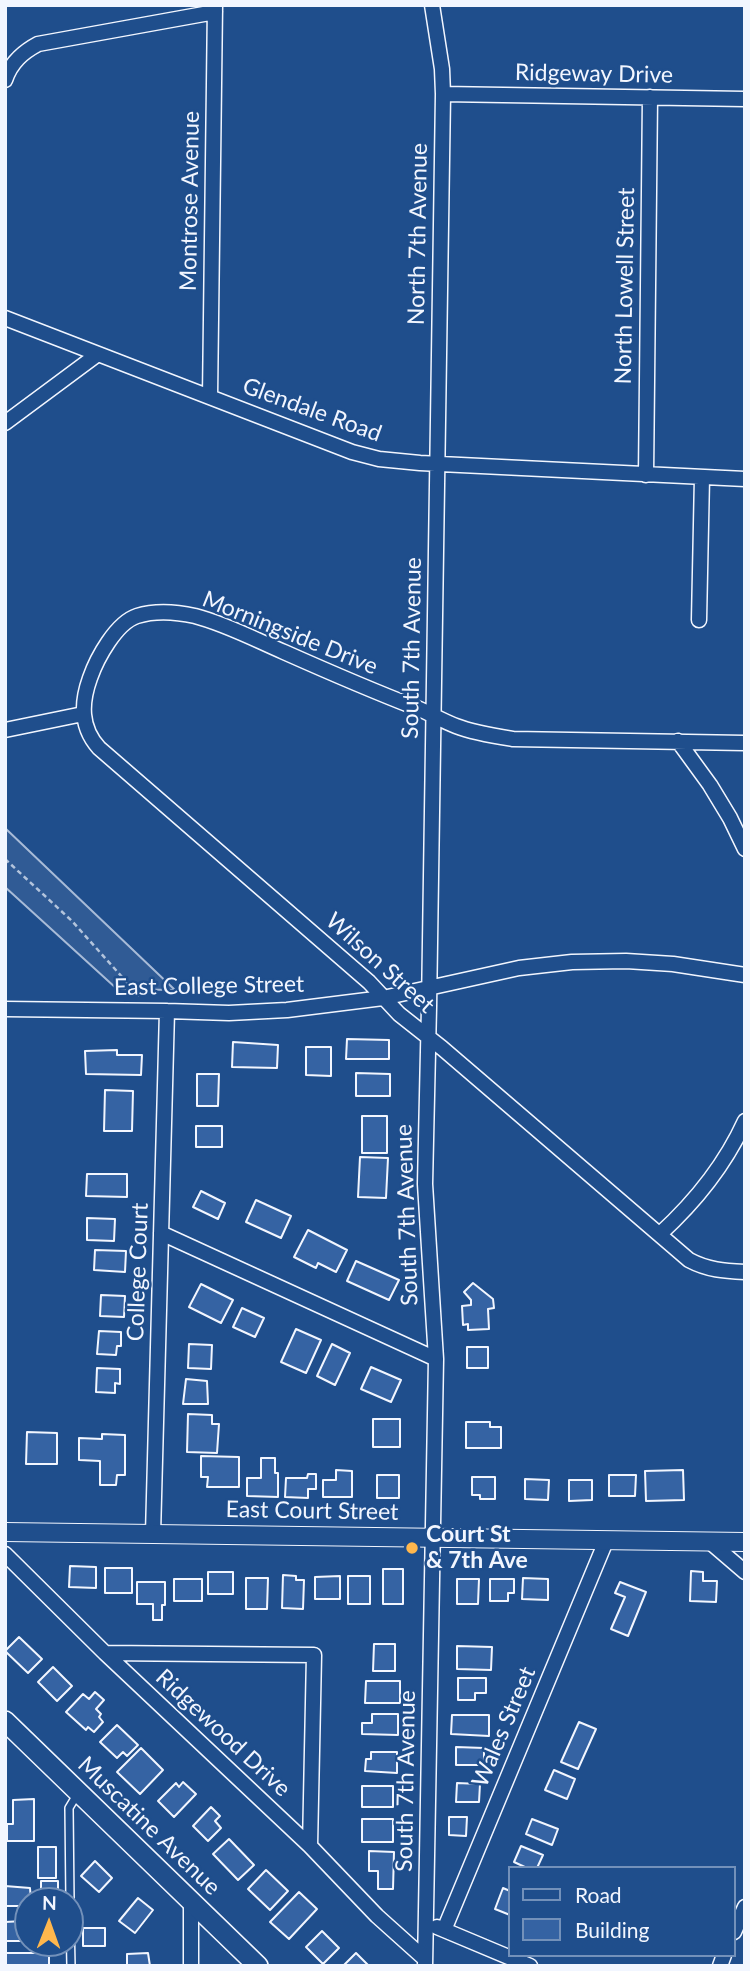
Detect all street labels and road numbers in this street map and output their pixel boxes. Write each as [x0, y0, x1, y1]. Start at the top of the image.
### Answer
street label: Ridgeway Drive [515, 59, 673, 89]
street label: Montrose Avenue [175, 111, 205, 291]
street label: North 7th Avenue [403, 143, 433, 325]
street label: North Lowell Street [609, 187, 641, 385]
street label: Glendale Road [239, 372, 385, 448]
street label: South 7th Avenue [397, 557, 427, 739]
street label: Morningside Drive [198, 585, 382, 681]
street label: Wilson Street [320, 907, 440, 1019]
street label: East College Street [114, 971, 304, 1001]
street label: South 7th Avenue [390, 1124, 424, 1306]
street label: College Court [122, 1202, 154, 1342]
street label: East Court Street [225, 1496, 399, 1526]
street label: Wales Street [466, 1663, 542, 1791]
street label: Ridgewood Drive [150, 1664, 296, 1802]
street label: South 7th Avenue [391, 1690, 421, 1872]
street label: Muscatine Avenue [72, 1751, 226, 1901]

